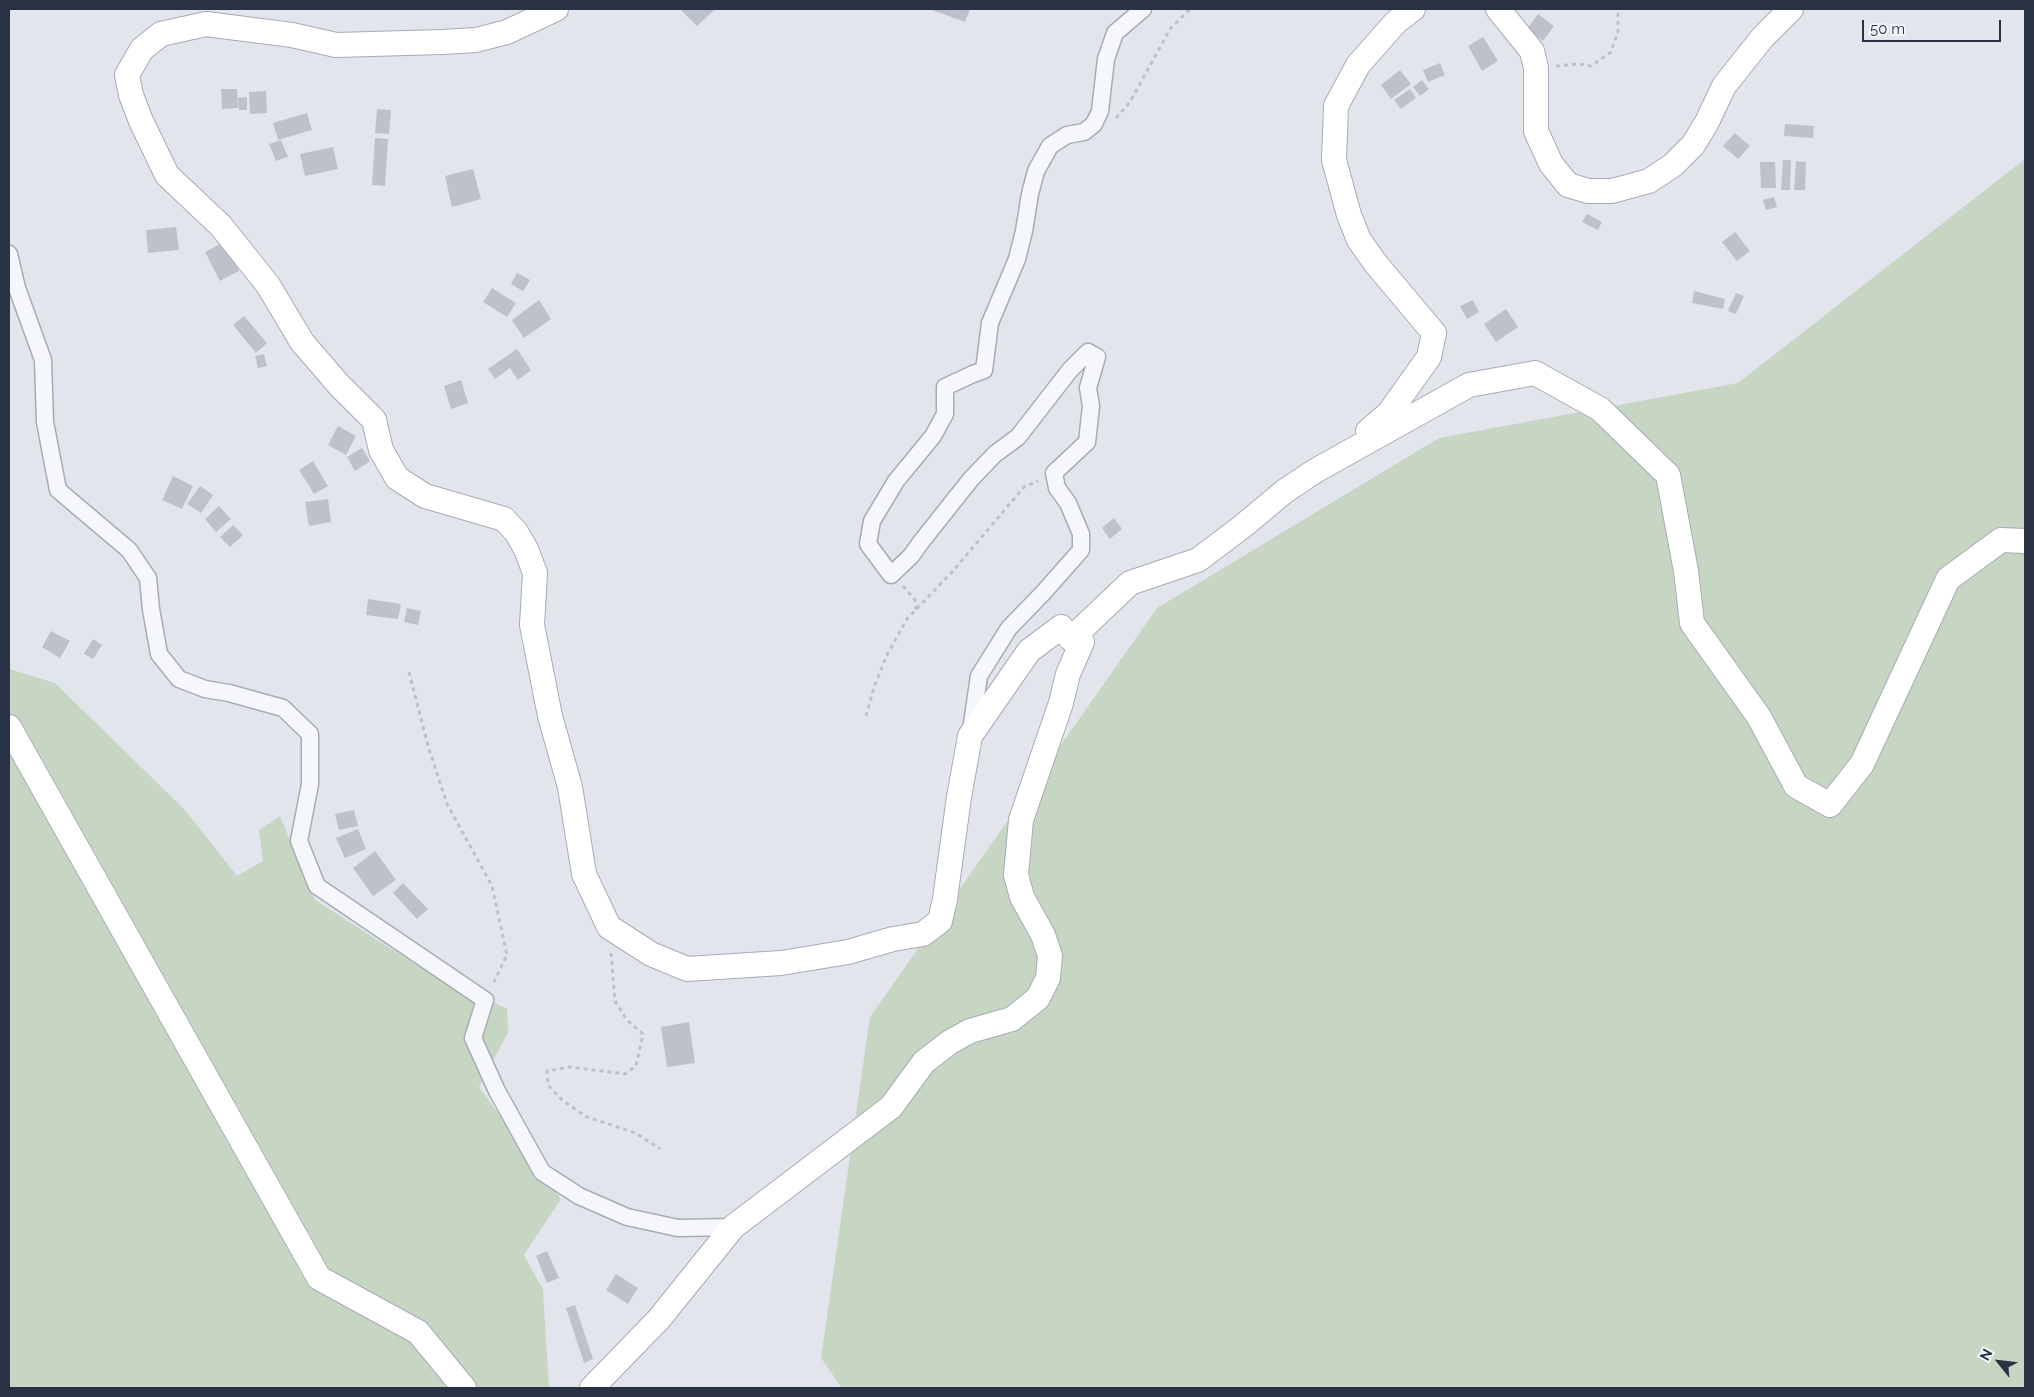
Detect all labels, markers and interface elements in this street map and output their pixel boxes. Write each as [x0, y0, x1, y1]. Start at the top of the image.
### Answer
scale bar [1864, 10, 2003, 42]
text: 50 m [1870, 20, 1905, 38]
north arrow [1974, 1337, 2024, 1387]
text: N [1976, 1346, 1995, 1363]

